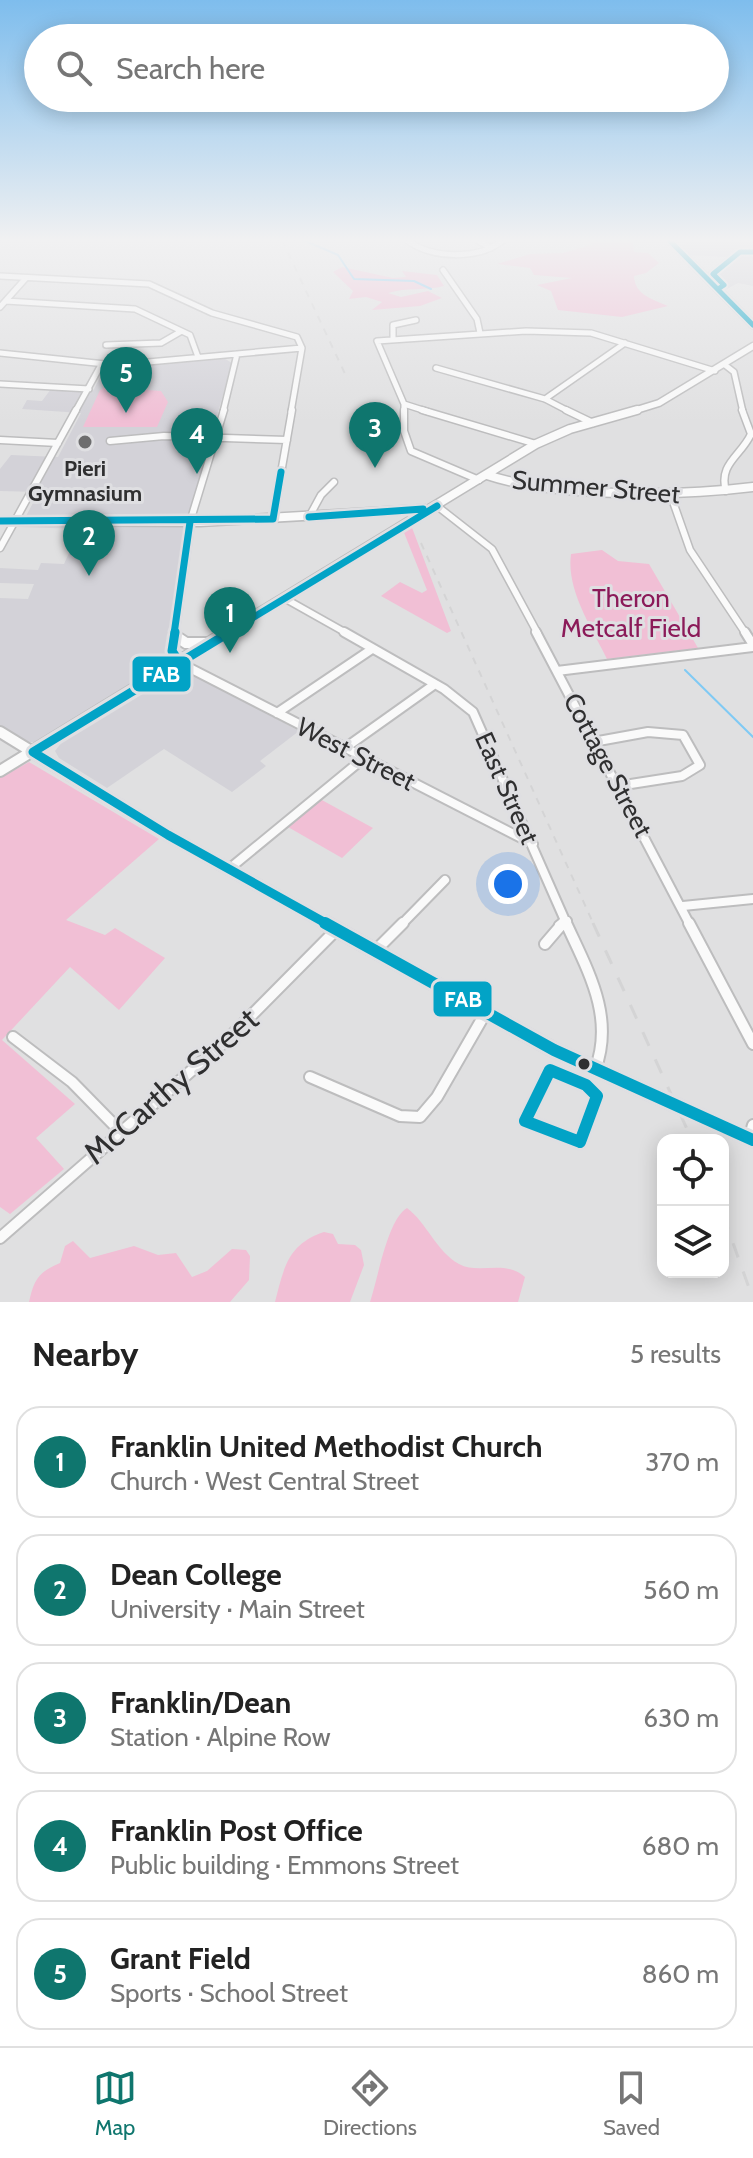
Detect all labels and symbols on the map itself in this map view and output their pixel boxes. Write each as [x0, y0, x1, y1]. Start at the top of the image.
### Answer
pin: 5 [100, 347, 152, 413]
pin: 3 [349, 402, 401, 468]
pin: 4 [171, 408, 223, 474]
marker: Pieri Gymnasium [76, 433, 94, 451]
place label: Pieri Gymnasium [28, 455, 142, 507]
street label: Summer Street [511, 464, 682, 510]
pin: 2 [63, 510, 115, 576]
park label: Theron Metcalf Field [561, 582, 701, 644]
pin: 1 [204, 587, 256, 653]
line badge: FAB [131, 655, 192, 693]
text: FAB [142, 661, 180, 688]
street label: Cottage Street [557, 687, 659, 843]
street label: West Street [291, 710, 421, 798]
street label: East Street [468, 727, 546, 849]
your location [488, 864, 528, 904]
line badge: FAB [432, 980, 493, 1018]
text: FAB [444, 986, 482, 1013]
street label: McCarthy Street [76, 999, 266, 1172]
unlabelled marker [576, 1056, 592, 1072]

